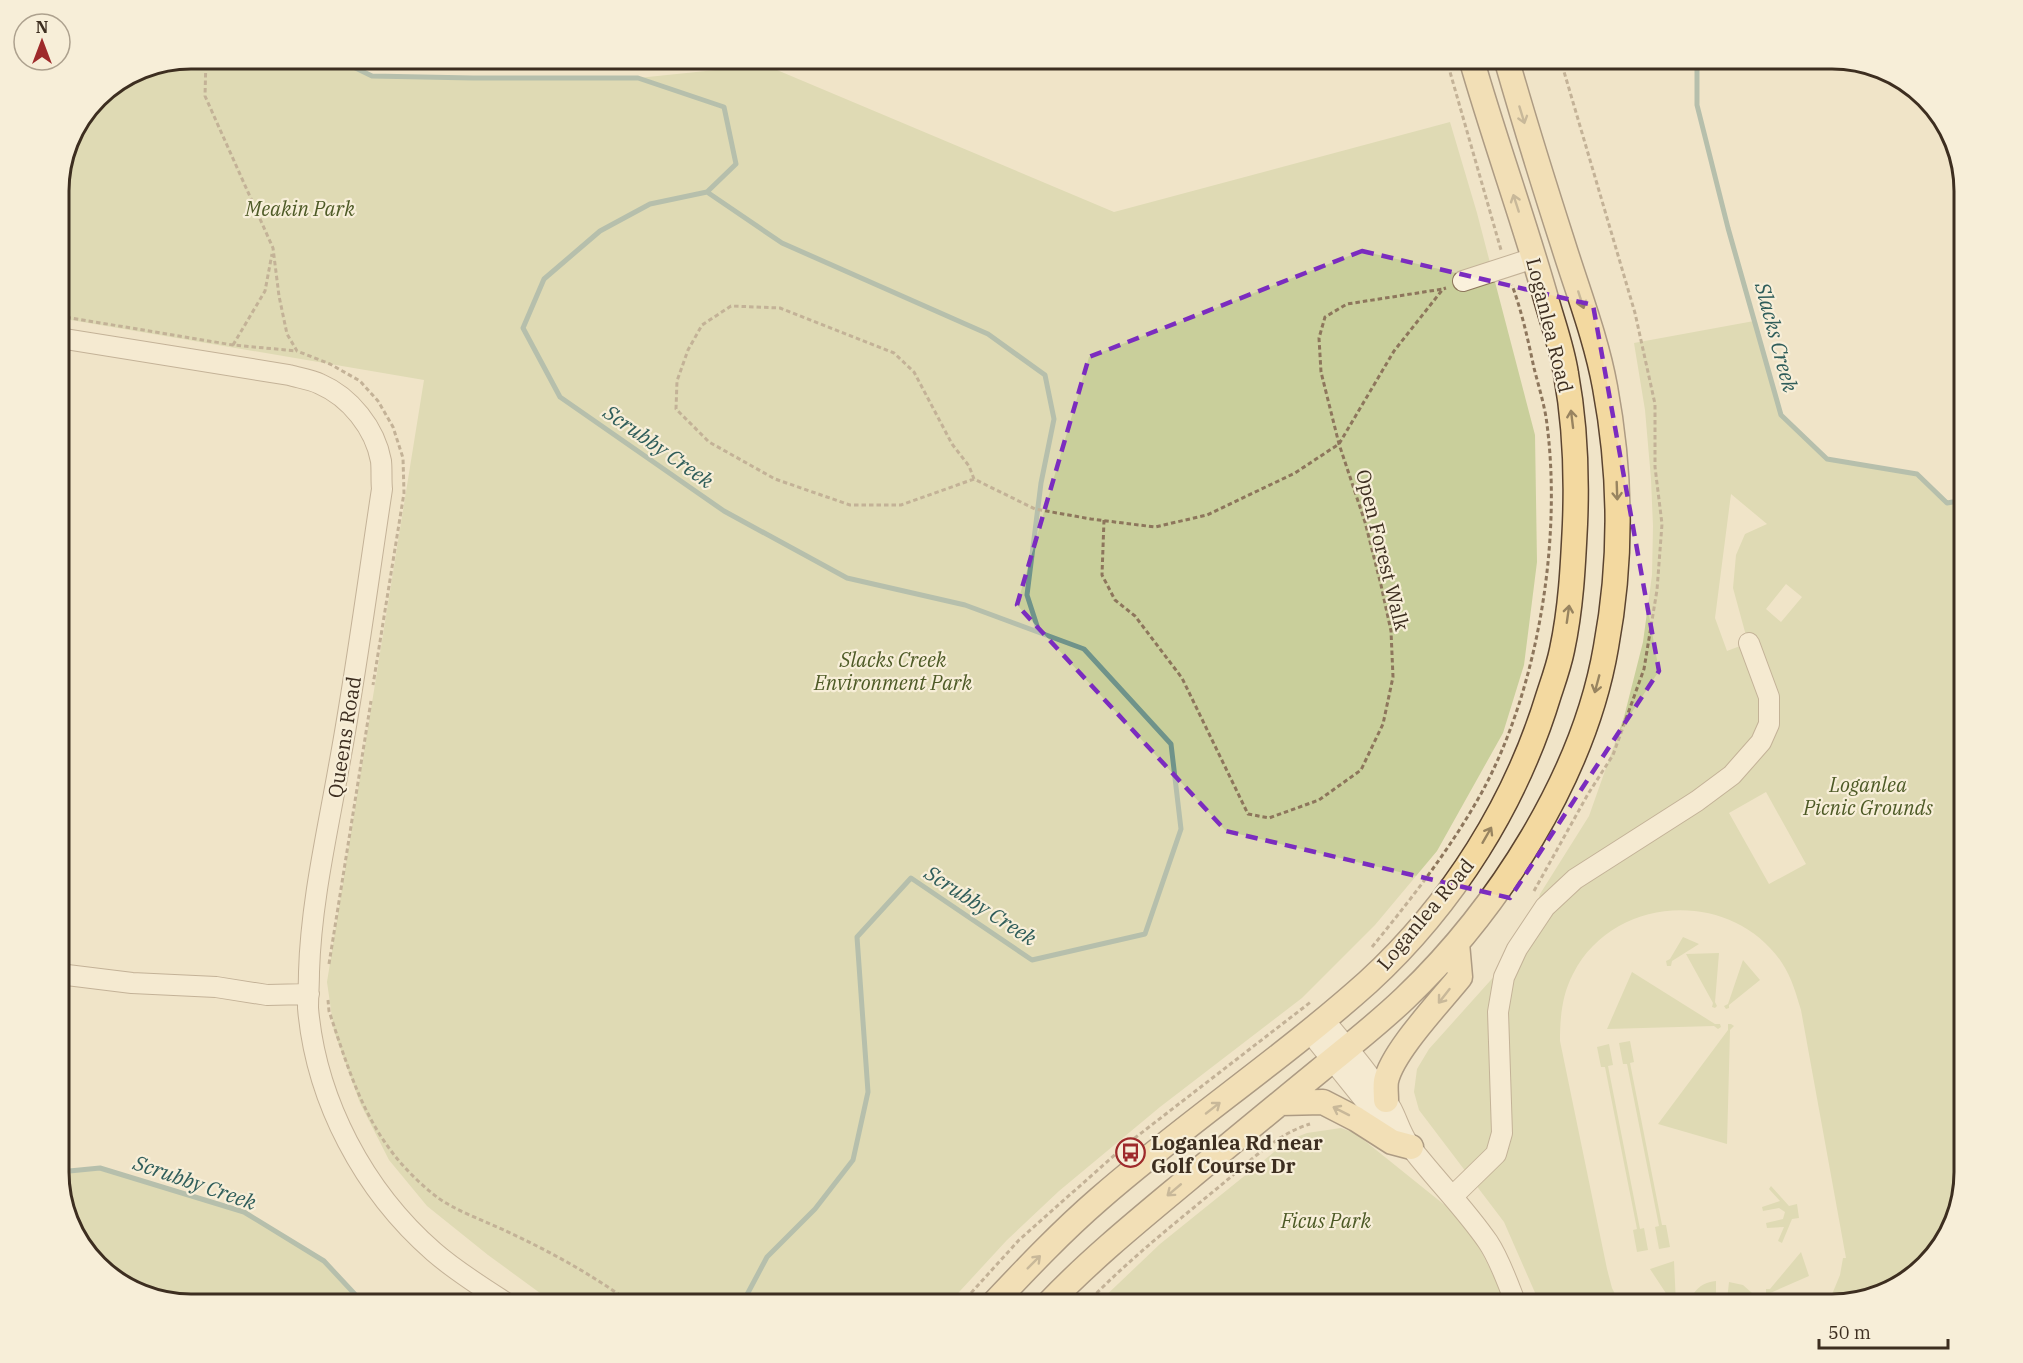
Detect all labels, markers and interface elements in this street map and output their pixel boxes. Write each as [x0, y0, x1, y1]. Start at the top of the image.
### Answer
north arrow [12, 12, 72, 72]
text: N [36, 17, 48, 37]
one-way arrow [1518, 105, 1529, 124]
one-way arrow [1510, 194, 1521, 213]
park label: Meakin Park [244, 195, 355, 222]
street label: Loganlea Road [1520, 255, 1580, 395]
water label: Slacks Creek [1749, 278, 1805, 396]
one-way arrow [1577, 290, 1588, 309]
water label: Scrubby Creek [598, 397, 720, 495]
one-way arrow [1566, 410, 1577, 430]
street label: Open Forest Walk [1350, 466, 1416, 634]
one-way arrow [1611, 481, 1622, 501]
one-way arrow [1563, 605, 1574, 624]
park label: Slacks Creek Environment Park [813, 646, 973, 696]
street label: Queens Road [321, 674, 367, 800]
one-way arrow [1591, 675, 1602, 694]
park label: Loganlea Picnic Grounds [1802, 771, 1933, 821]
one-way arrow [1481, 827, 1493, 844]
street label: Loganlea Road [1370, 853, 1480, 975]
water label: Scrubby Creek [919, 858, 1043, 952]
one-way arrow [1438, 988, 1451, 1004]
one-way arrow [1205, 1101, 1221, 1114]
one-way arrow [1332, 1105, 1350, 1116]
place label: Loganlea Rd near Golf Course Dr [1151, 1129, 1323, 1179]
bus stop icon: Loganlea Rd near Golf Course Dr [1114, 1137, 1146, 1169]
water label: Scrubby Creek [129, 1148, 261, 1216]
one-way arrow [1167, 1183, 1182, 1197]
park label: Ficus Park [1280, 1207, 1371, 1234]
one-way arrow [1026, 1255, 1041, 1270]
scale bar [1819, 1312, 1948, 1350]
text: 50 m [1828, 1321, 1871, 1344]

